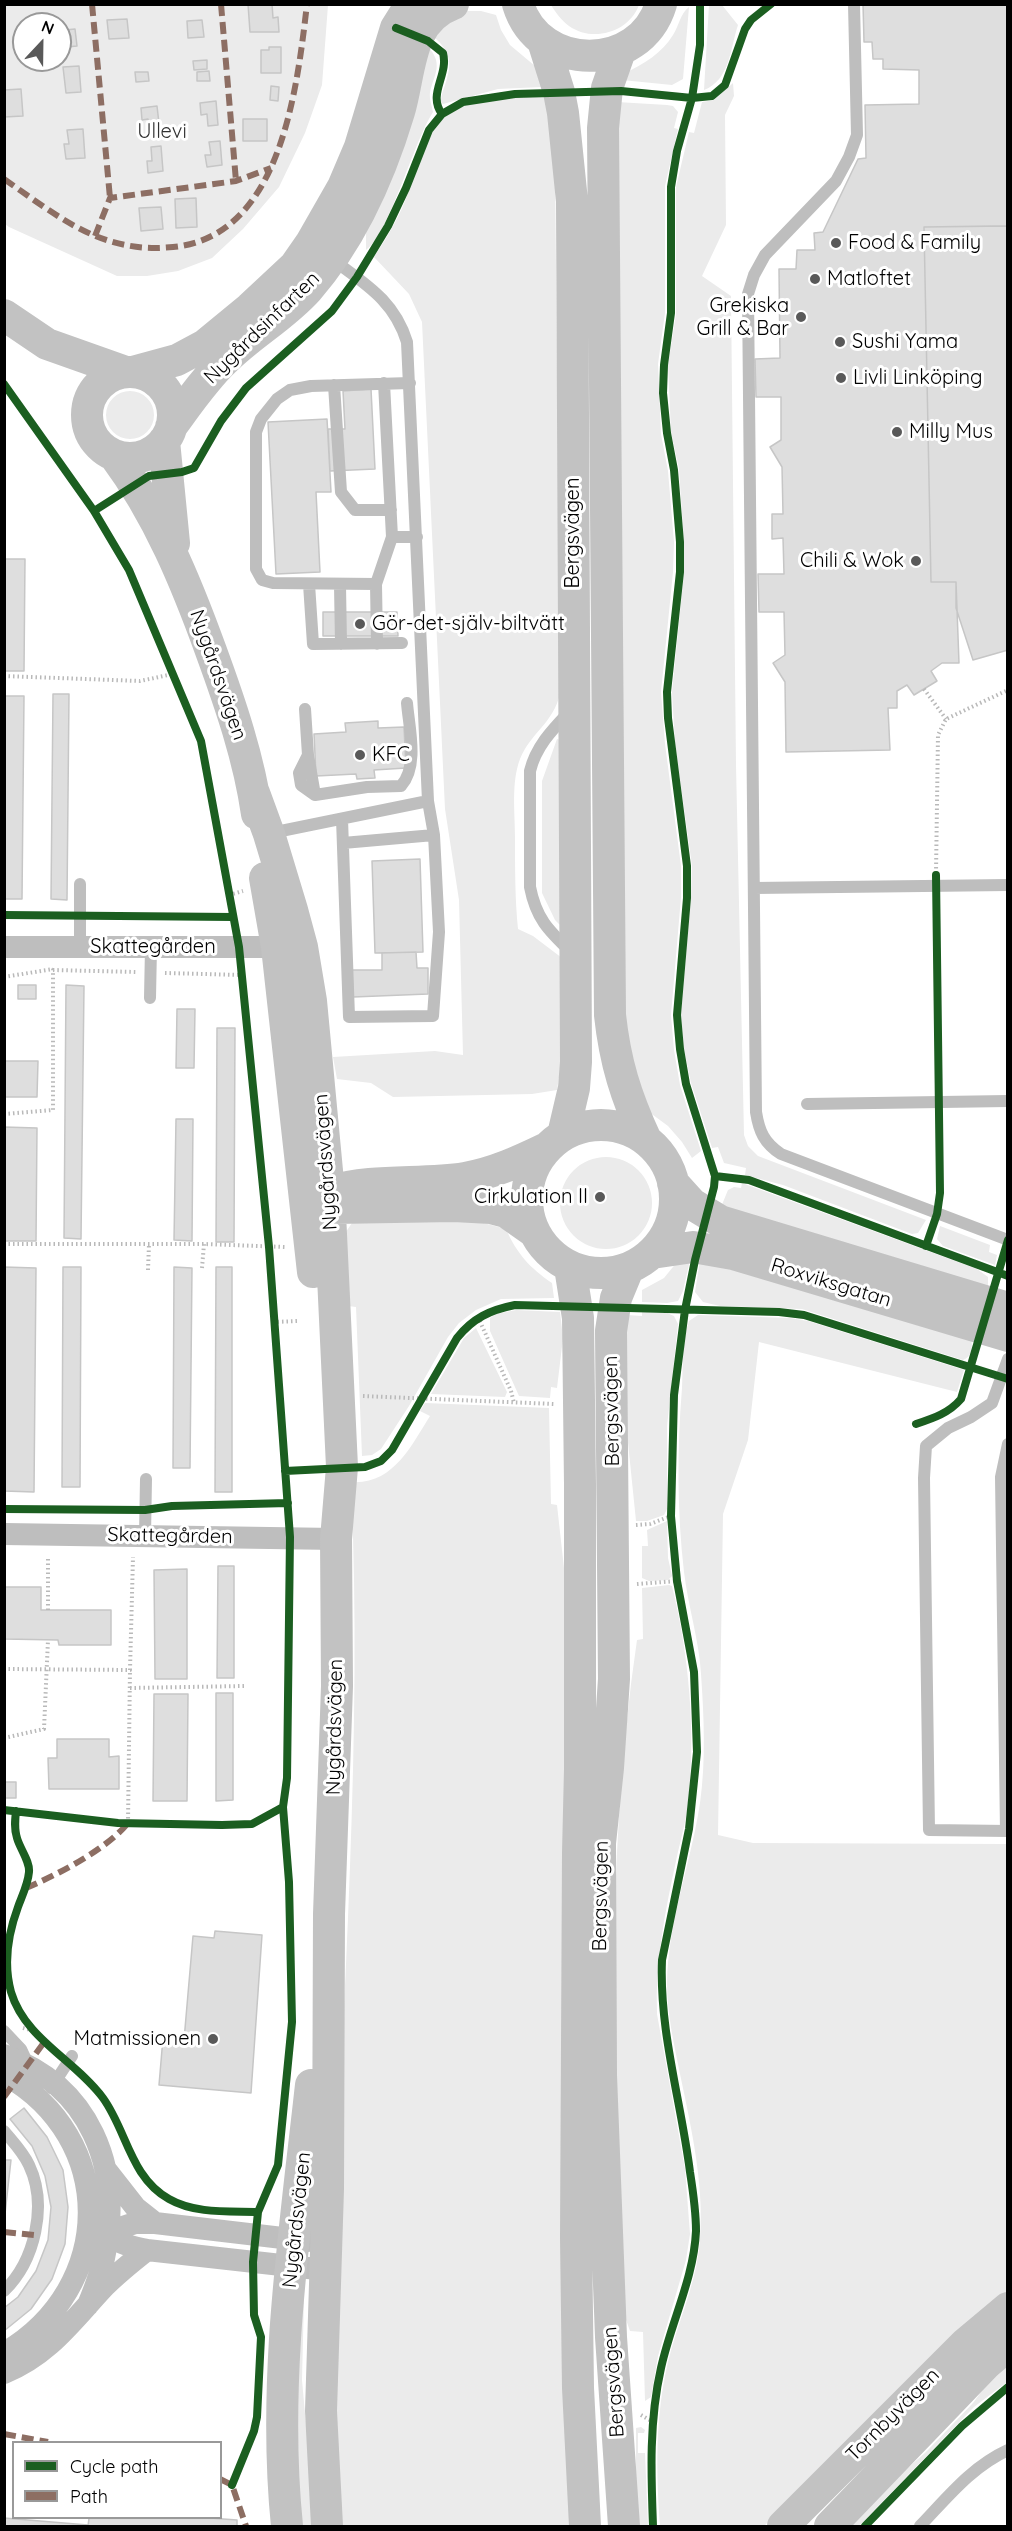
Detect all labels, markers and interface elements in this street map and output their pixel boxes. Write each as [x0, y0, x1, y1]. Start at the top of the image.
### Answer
north arrow [12, 12, 72, 72]
text: N [39, 16, 57, 39]
park label: Ullevi [137, 120, 187, 144]
place label: Food & Family [848, 231, 981, 255]
marker: Food & Family [829, 236, 843, 250]
street label: Nygårdsinfarten [199, 267, 325, 389]
place label: Matloftet [827, 267, 911, 291]
marker: Matloftet [808, 272, 822, 286]
place label: Grekiska Grill & Bar [697, 294, 789, 341]
marker: Grekiska Grill & Bar [794, 310, 808, 324]
place label: Sushi Yama [852, 330, 958, 354]
marker: Sushi Yama [833, 335, 847, 349]
place label: Livli Linköping [853, 366, 983, 390]
marker: Livli Linköping [834, 371, 848, 385]
place label: Milly Mus [909, 420, 993, 444]
marker: Milly Mus [890, 425, 904, 439]
street label: Bergsvägen [561, 478, 585, 588]
place label: Chili & Wok [800, 549, 904, 573]
marker: Chili & Wok [909, 554, 923, 568]
street label: Nygårdsvägen [184, 607, 252, 743]
place label: Gör-det-själv-biltvätt [372, 612, 565, 636]
marker: Gör-det-själv-biltvätt [353, 617, 367, 631]
place label: KFC [372, 743, 410, 767]
marker: KFC [353, 748, 367, 762]
street label: Skattegården [90, 935, 216, 959]
street label: Nygårdsvägen [309, 1093, 343, 1231]
place label: Cirkulation II [474, 1185, 588, 1209]
marker: Cirkulation II [593, 1190, 607, 1204]
street label: Roxviksgatan [768, 1253, 894, 1313]
street label: Bergsvägen [599, 1355, 625, 1467]
street label: Skattegården [107, 1523, 233, 1549]
street label: Nygårdsvägen [322, 1659, 348, 1795]
street label: Bergsvägen [588, 1840, 614, 1952]
place label: Matmissionen [74, 2027, 201, 2051]
marker: Matmissionen [206, 2032, 220, 2046]
street label: Nygårdsvägen [278, 2151, 316, 2289]
street label: Bergsvägen [598, 2326, 630, 2438]
street label: Tornbyvägen [841, 2363, 945, 2467]
legend [12, 2441, 222, 2519]
text: Cycle path [70, 2455, 158, 2478]
text: Path [70, 2485, 108, 2508]

